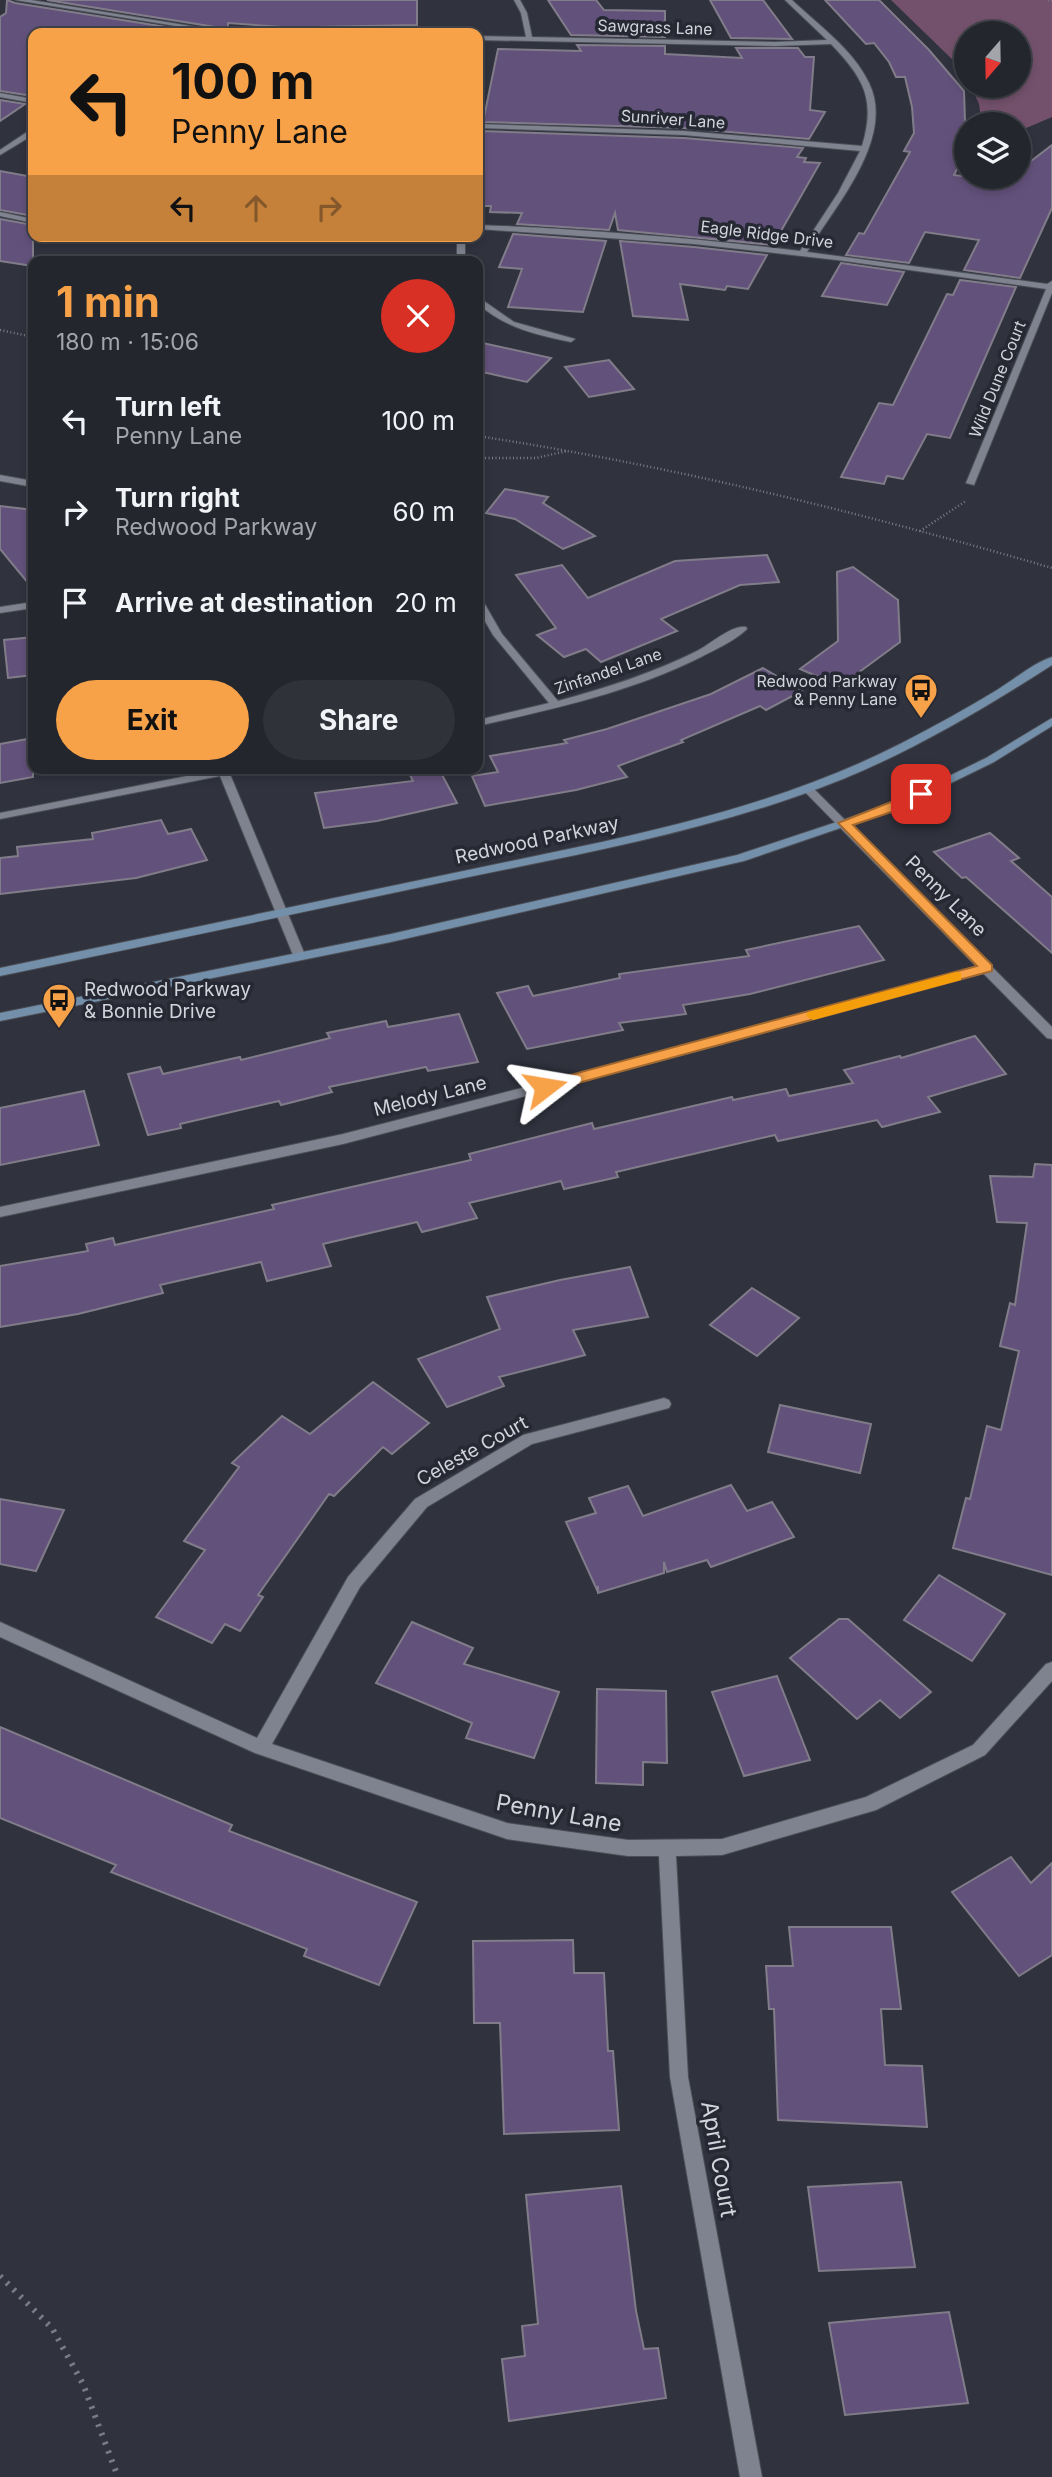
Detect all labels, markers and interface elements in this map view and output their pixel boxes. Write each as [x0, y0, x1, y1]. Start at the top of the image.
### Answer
street label: Sawgrass Lane [597, 15, 713, 39]
north arrow [954, 21, 1031, 98]
map controls [954, 21, 1031, 189]
text: 100 m [171, 52, 315, 111]
icon: left [56, 56, 147, 147]
street label: Sunriver Lane [620, 105, 726, 133]
text: Penny Lane [171, 112, 348, 151]
button: layers [954, 112, 1031, 189]
icon: left [164, 189, 202, 227]
icon: ahead [237, 189, 275, 227]
icon: right [310, 189, 348, 227]
street label: Eagle Ridge Drive [700, 216, 834, 252]
text: 1 min [56, 276, 160, 327]
button: close [381, 279, 455, 353]
street label: Wild Dune Court [964, 318, 1030, 440]
text: 180 m · 15:06 [56, 328, 199, 356]
text: Turn left [115, 391, 221, 422]
icon: left [56, 402, 94, 440]
text: 100 m [382, 405, 455, 436]
text: Penny Lane [115, 422, 242, 450]
text: Turn right [115, 482, 240, 513]
icon: right [56, 493, 94, 531]
text: 60 m [392, 496, 455, 527]
text: Redwood Parkway [115, 513, 317, 541]
icon: arrive [56, 584, 94, 622]
text: Arrive at destination [115, 587, 374, 618]
text: 20 m [395, 587, 457, 618]
street label: Zinfandel Lane [552, 643, 664, 699]
place label: Redwood Parkway & Penny Lane [756, 671, 897, 709]
bus stop icon: Redwood Parkway & Penny Lane [902, 671, 940, 720]
button: Exit [56, 680, 249, 760]
button: Share [263, 680, 455, 760]
pin [891, 764, 951, 824]
icon: arrive [902, 775, 940, 813]
street label: Redwood Parkway [453, 811, 621, 869]
street label: Penny Lane [901, 851, 991, 941]
place label: Redwood Parkway & Bonnie Drive [84, 978, 251, 1023]
bus stop icon: Redwood Parkway & Bonnie Drive [40, 981, 78, 1030]
position arrow [508, 1050, 582, 1124]
street label: Melody Lane [371, 1071, 489, 1121]
street label: Celeste Court [413, 1411, 531, 1491]
street label: Penny Lane [494, 1788, 624, 1838]
street label: April Court [695, 2099, 743, 2220]

